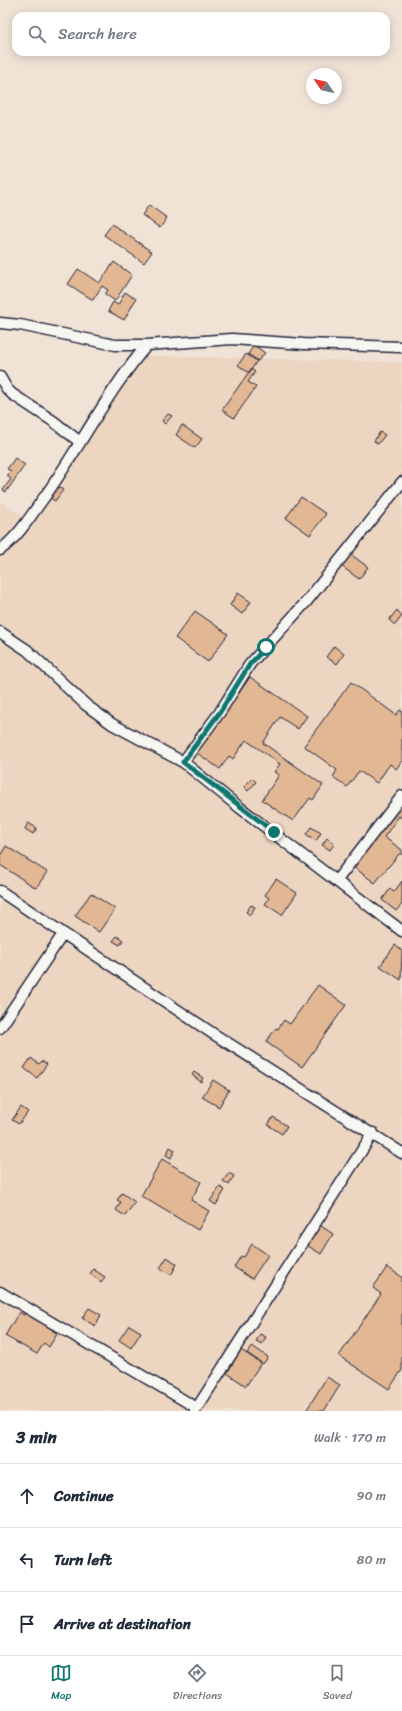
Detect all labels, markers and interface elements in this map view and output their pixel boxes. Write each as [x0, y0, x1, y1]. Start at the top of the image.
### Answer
search box [12, 12, 390, 56]
text: Search here [58, 21, 137, 47]
icon: search [26, 23, 48, 45]
north arrow [306, 68, 342, 104]
route start [257, 638, 275, 656]
route end [265, 823, 283, 841]
text: 3 min [16, 1422, 57, 1452]
text: Walk · 170 m [314, 1426, 386, 1449]
text: Continue [54, 1483, 114, 1509]
text: 90 m [356, 1484, 386, 1507]
icon: ahead [16, 1485, 38, 1507]
text: Turn left [54, 1547, 112, 1573]
text: 80 m [357, 1548, 386, 1571]
icon: left [16, 1549, 38, 1571]
text: Arrive at destination [54, 1611, 191, 1637]
icon: arrive [16, 1613, 38, 1635]
tab: Map [50, 1662, 72, 1705]
tab: Directions [173, 1662, 222, 1705]
tab: Saved [323, 1662, 352, 1705]

